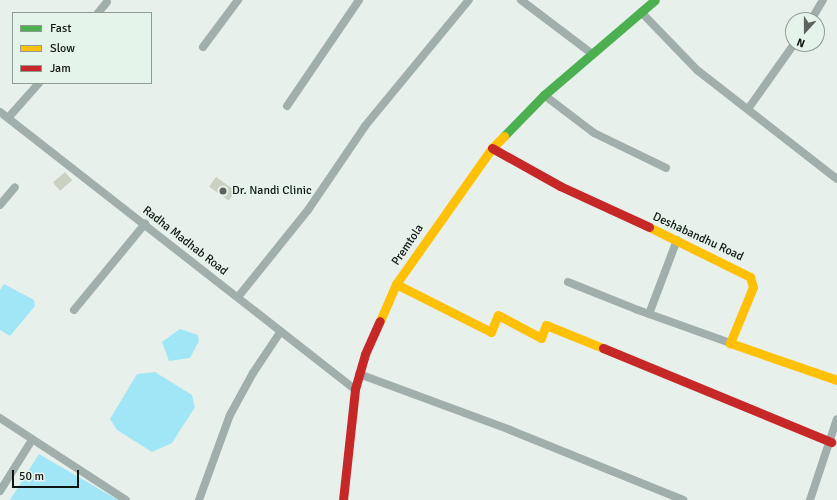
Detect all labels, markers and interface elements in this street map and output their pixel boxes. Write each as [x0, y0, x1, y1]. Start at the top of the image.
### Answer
legend [12, 12, 152, 84]
north arrow [785, 12, 825, 52]
text: Fast [50, 21, 71, 36]
text: N [795, 35, 807, 50]
text: Slow [50, 41, 75, 56]
text: Jam [50, 61, 71, 76]
place label: Dr. Nandi Clinic [232, 184, 312, 198]
marker: Dr. Nandi Clinic [217, 185, 229, 197]
street label: Radha Madhab Road [140, 203, 230, 279]
street label: Deshabandhu Road [650, 210, 746, 264]
street label: Premtola [389, 222, 427, 268]
scale bar [14, 462, 81, 488]
text: 50 m [19, 469, 44, 484]

